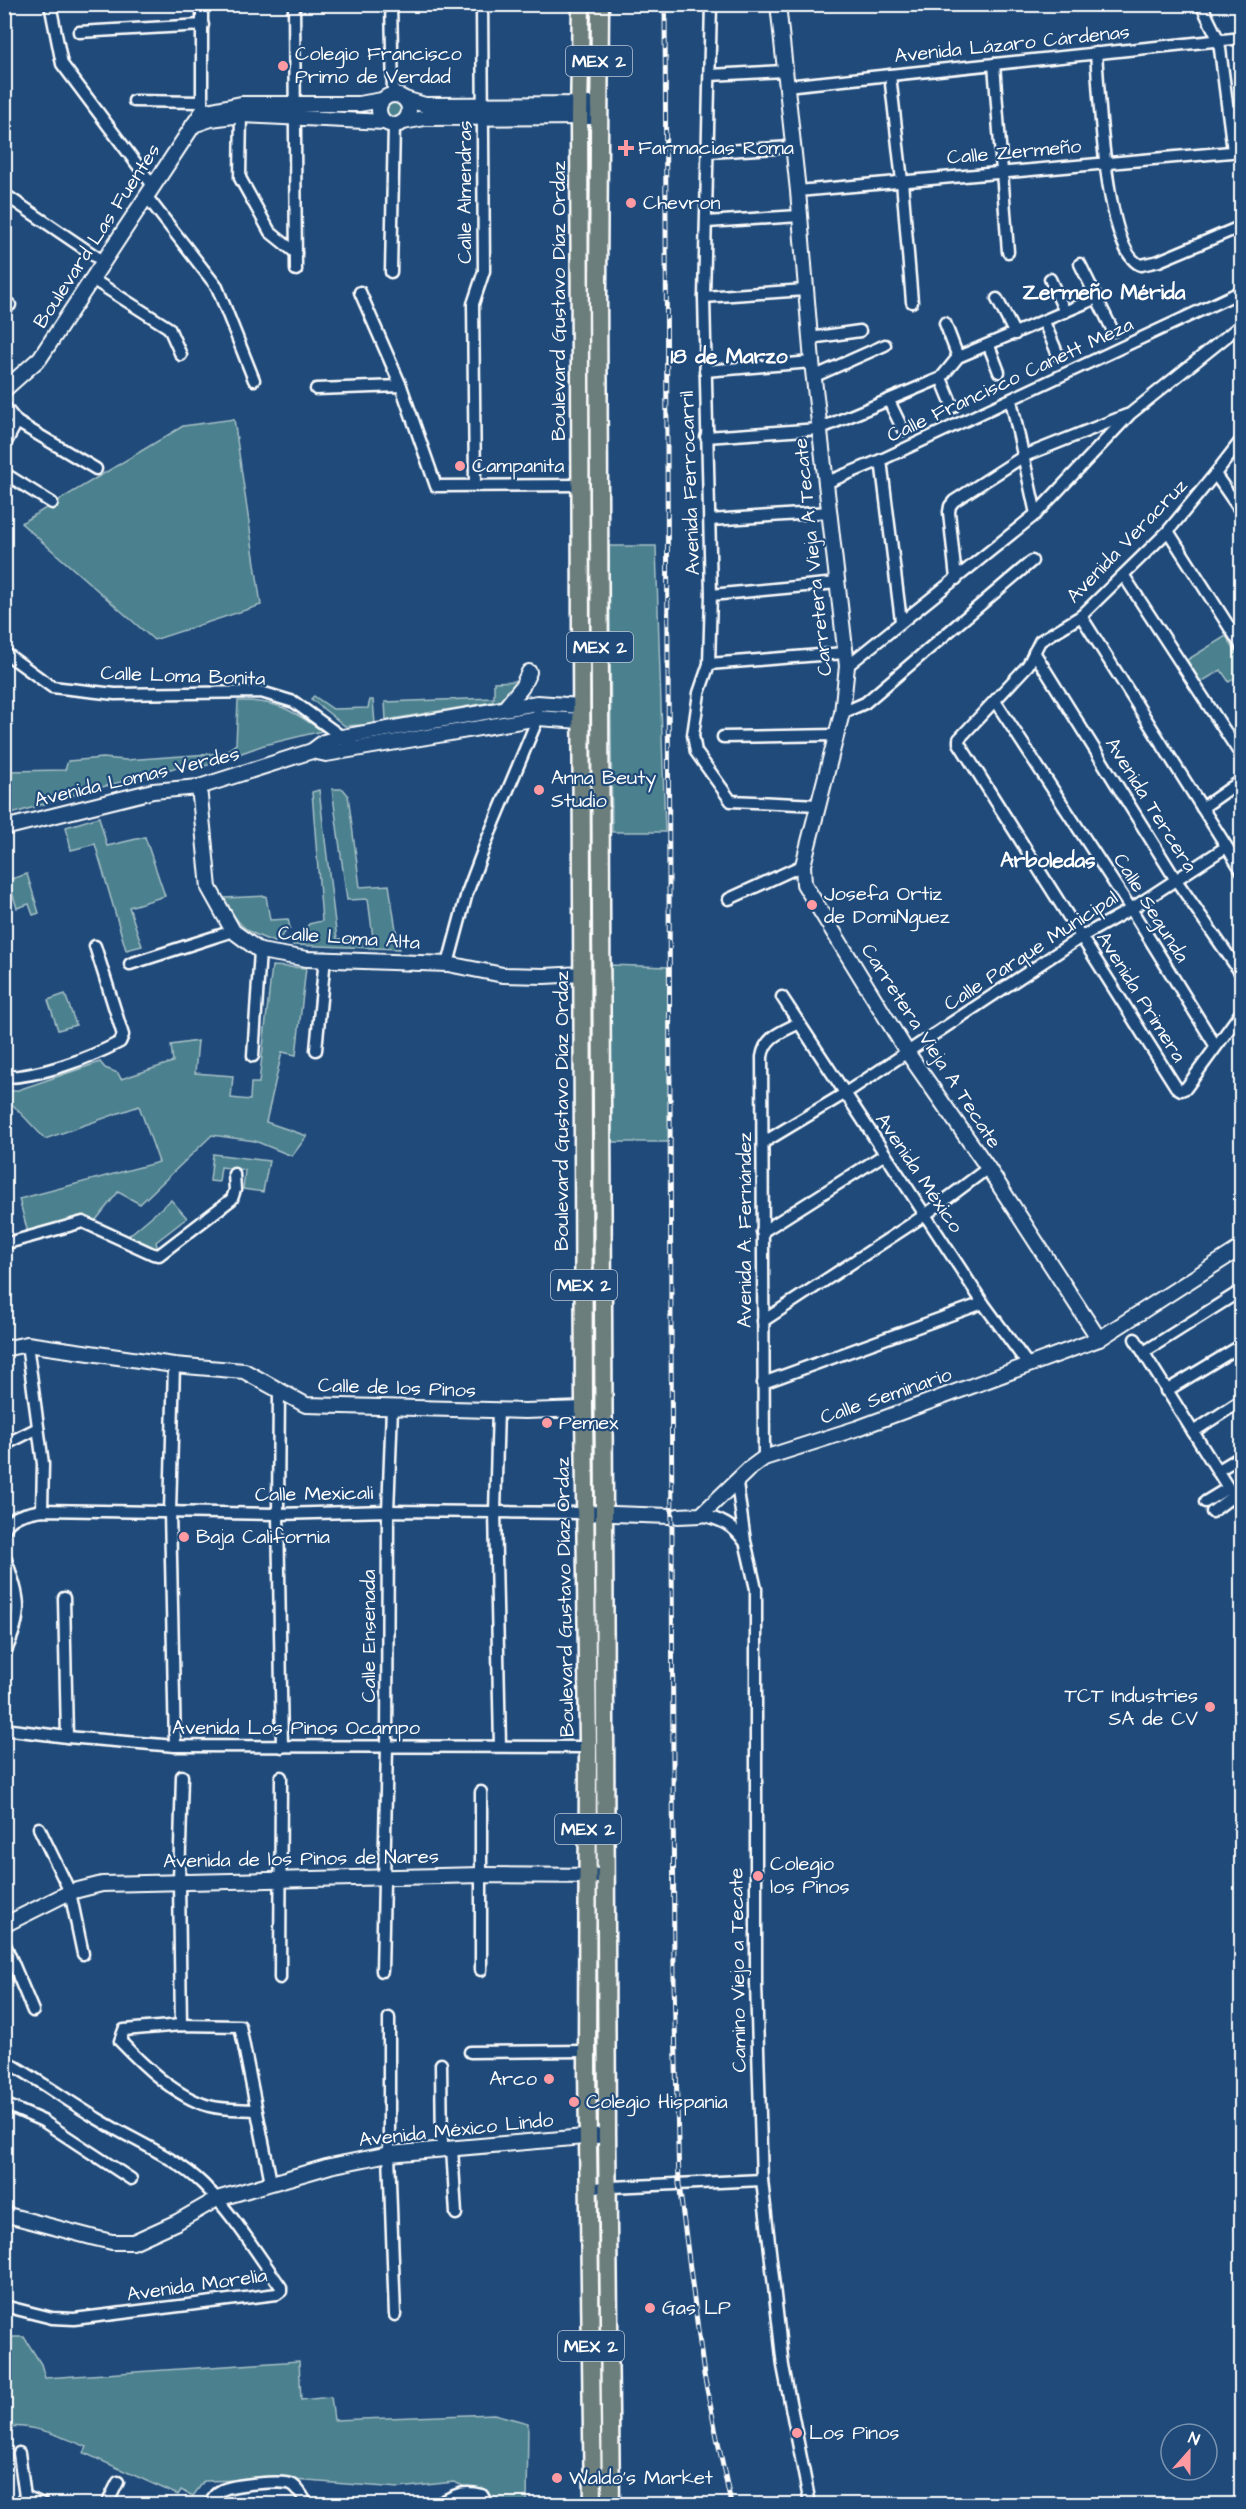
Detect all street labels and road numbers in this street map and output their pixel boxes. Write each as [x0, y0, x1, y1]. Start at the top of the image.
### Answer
street label: Avenida Lázaro Cárdenas [893, 18, 1131, 70]
road number: MEX 2 [566, 46, 632, 76]
street label: Calle Almendras [451, 120, 479, 264]
street label: Calle Zermeño [946, 132, 1082, 172]
street label: Boulevard Las Fuentes [27, 138, 167, 334]
street label: Boulevard Gustavo Díaz Ordaz [545, 161, 573, 441]
street label: Calle Francisco Canett Meza [882, 310, 1138, 450]
street label: Avenida Ferrocarril [673, 390, 707, 576]
street label: Carretera Vieja A Tecate [787, 436, 839, 677]
street label: Avenida Veracruz [1060, 472, 1194, 610]
road number: MEX 2 [567, 632, 633, 662]
street label: Calle Loma Bonita [100, 659, 266, 693]
street label: Avenida Tercera [1098, 732, 1204, 878]
street label: Avenida Lomas Verdes [32, 740, 242, 814]
street label: Calle Segunda [1105, 848, 1196, 969]
street label: Calle Parque Municipal [938, 884, 1124, 1018]
street label: Calle Loma Alta [277, 919, 421, 957]
street label: Avenida Primera [1089, 926, 1193, 1068]
street label: Carretera Vieja A Tecate [854, 938, 1008, 1154]
street label: Boulevard Gustavo Díaz Ordaz [548, 971, 576, 1251]
street label: Avenida México [868, 1107, 970, 1239]
street label: Avenida A. Fernández [731, 1132, 759, 1328]
road number: MEX 2 [551, 1270, 617, 1300]
street label: Calle Seminario [817, 1360, 955, 1432]
street label: Calle de los Pinos [318, 1371, 476, 1405]
street label: Boulevard Gustavo Díaz Ordaz [549, 1457, 581, 1737]
street label: Calle Mexicali [255, 1479, 373, 1509]
street label: Calle Ensenada [355, 1570, 383, 1702]
street label: Avenida Los Pinos Ocampo [172, 1714, 420, 1742]
road number: MEX 2 [555, 1814, 621, 1844]
street label: Avenida de los Pinos de Nares [163, 1843, 439, 1875]
street label: Camino Viejo a Tecate [722, 1867, 754, 2073]
street label: Avenida México Lindo [357, 2106, 555, 2154]
street label: Avenida Morelia [125, 2261, 269, 2309]
road number: MEX 2 [558, 2331, 624, 2361]

